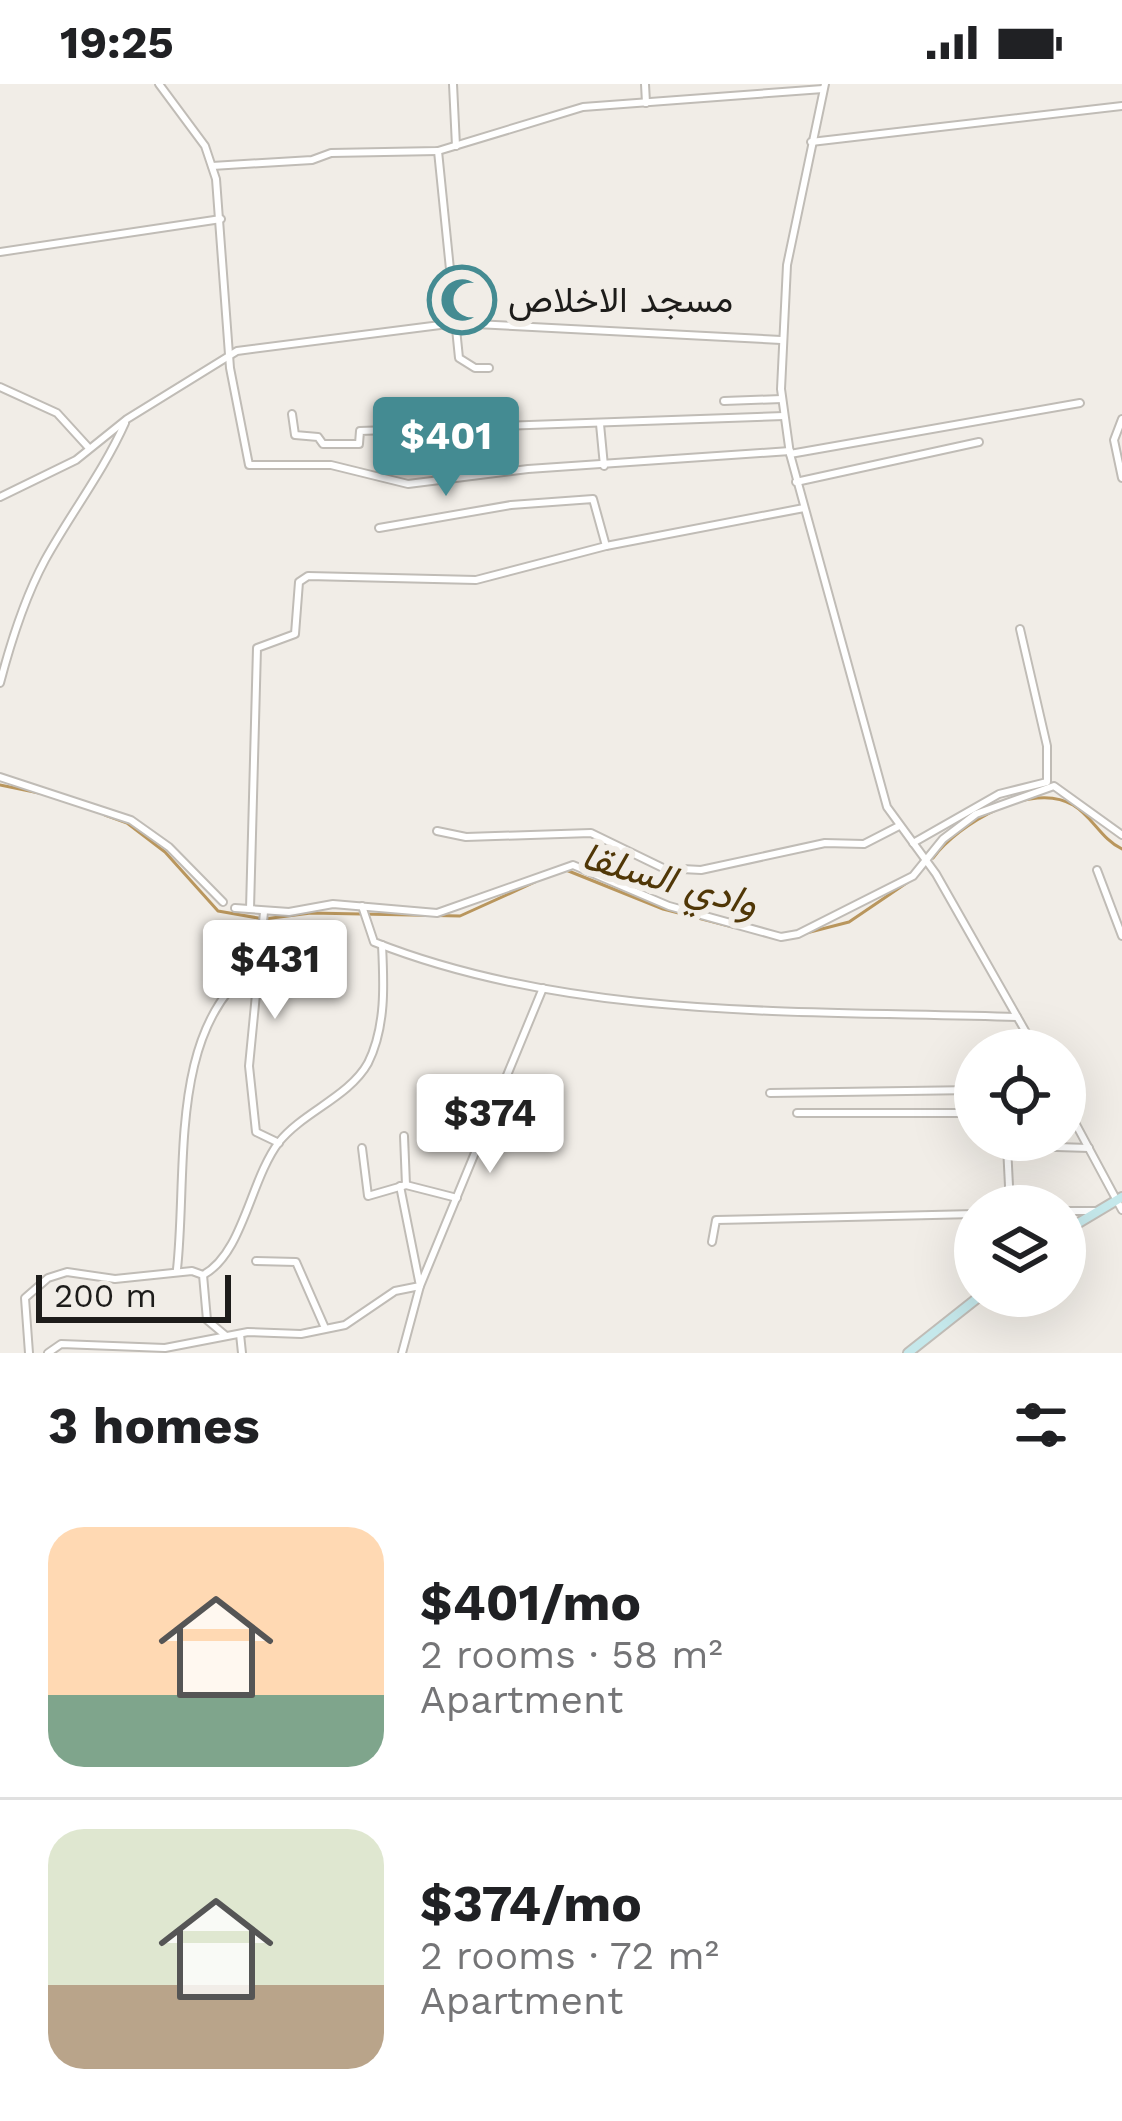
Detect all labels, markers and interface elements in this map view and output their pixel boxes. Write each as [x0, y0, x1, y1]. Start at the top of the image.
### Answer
text: 19:25 [60, 16, 174, 69]
mosque icon: مسجد الاخلاص [427, 265, 497, 335]
place label: مسجد الاخلاص [508, 279, 733, 321]
pin: $401 [375, 397, 517, 499]
text: $401 [400, 413, 492, 458]
water label: وادي السلقا [574, 832, 763, 934]
pin: $431 [204, 920, 346, 1022]
text: $431 [230, 936, 320, 981]
map controls [954, 1029, 1086, 1317]
button: locate [954, 1029, 1086, 1161]
pin: $374 [419, 1074, 561, 1176]
text: $374 [444, 1090, 536, 1135]
button: layers [954, 1185, 1086, 1317]
scale bar [36, 1269, 231, 1322]
text: 200 m [54, 1276, 157, 1315]
icon: filters [1008, 1392, 1074, 1458]
text: 3 homes [48, 1396, 260, 1455]
text: $401/mo [420, 1573, 641, 1632]
icon: home [144, 1575, 288, 1719]
text: 2 rooms · 58 m² [420, 1632, 723, 1677]
text: Apartment [420, 1677, 623, 1722]
text: $374/mo [420, 1874, 642, 1933]
icon: home [144, 1877, 288, 2021]
text: 2 rooms · 72 m² [420, 1933, 719, 1978]
text: Apartment [420, 1978, 623, 2023]

